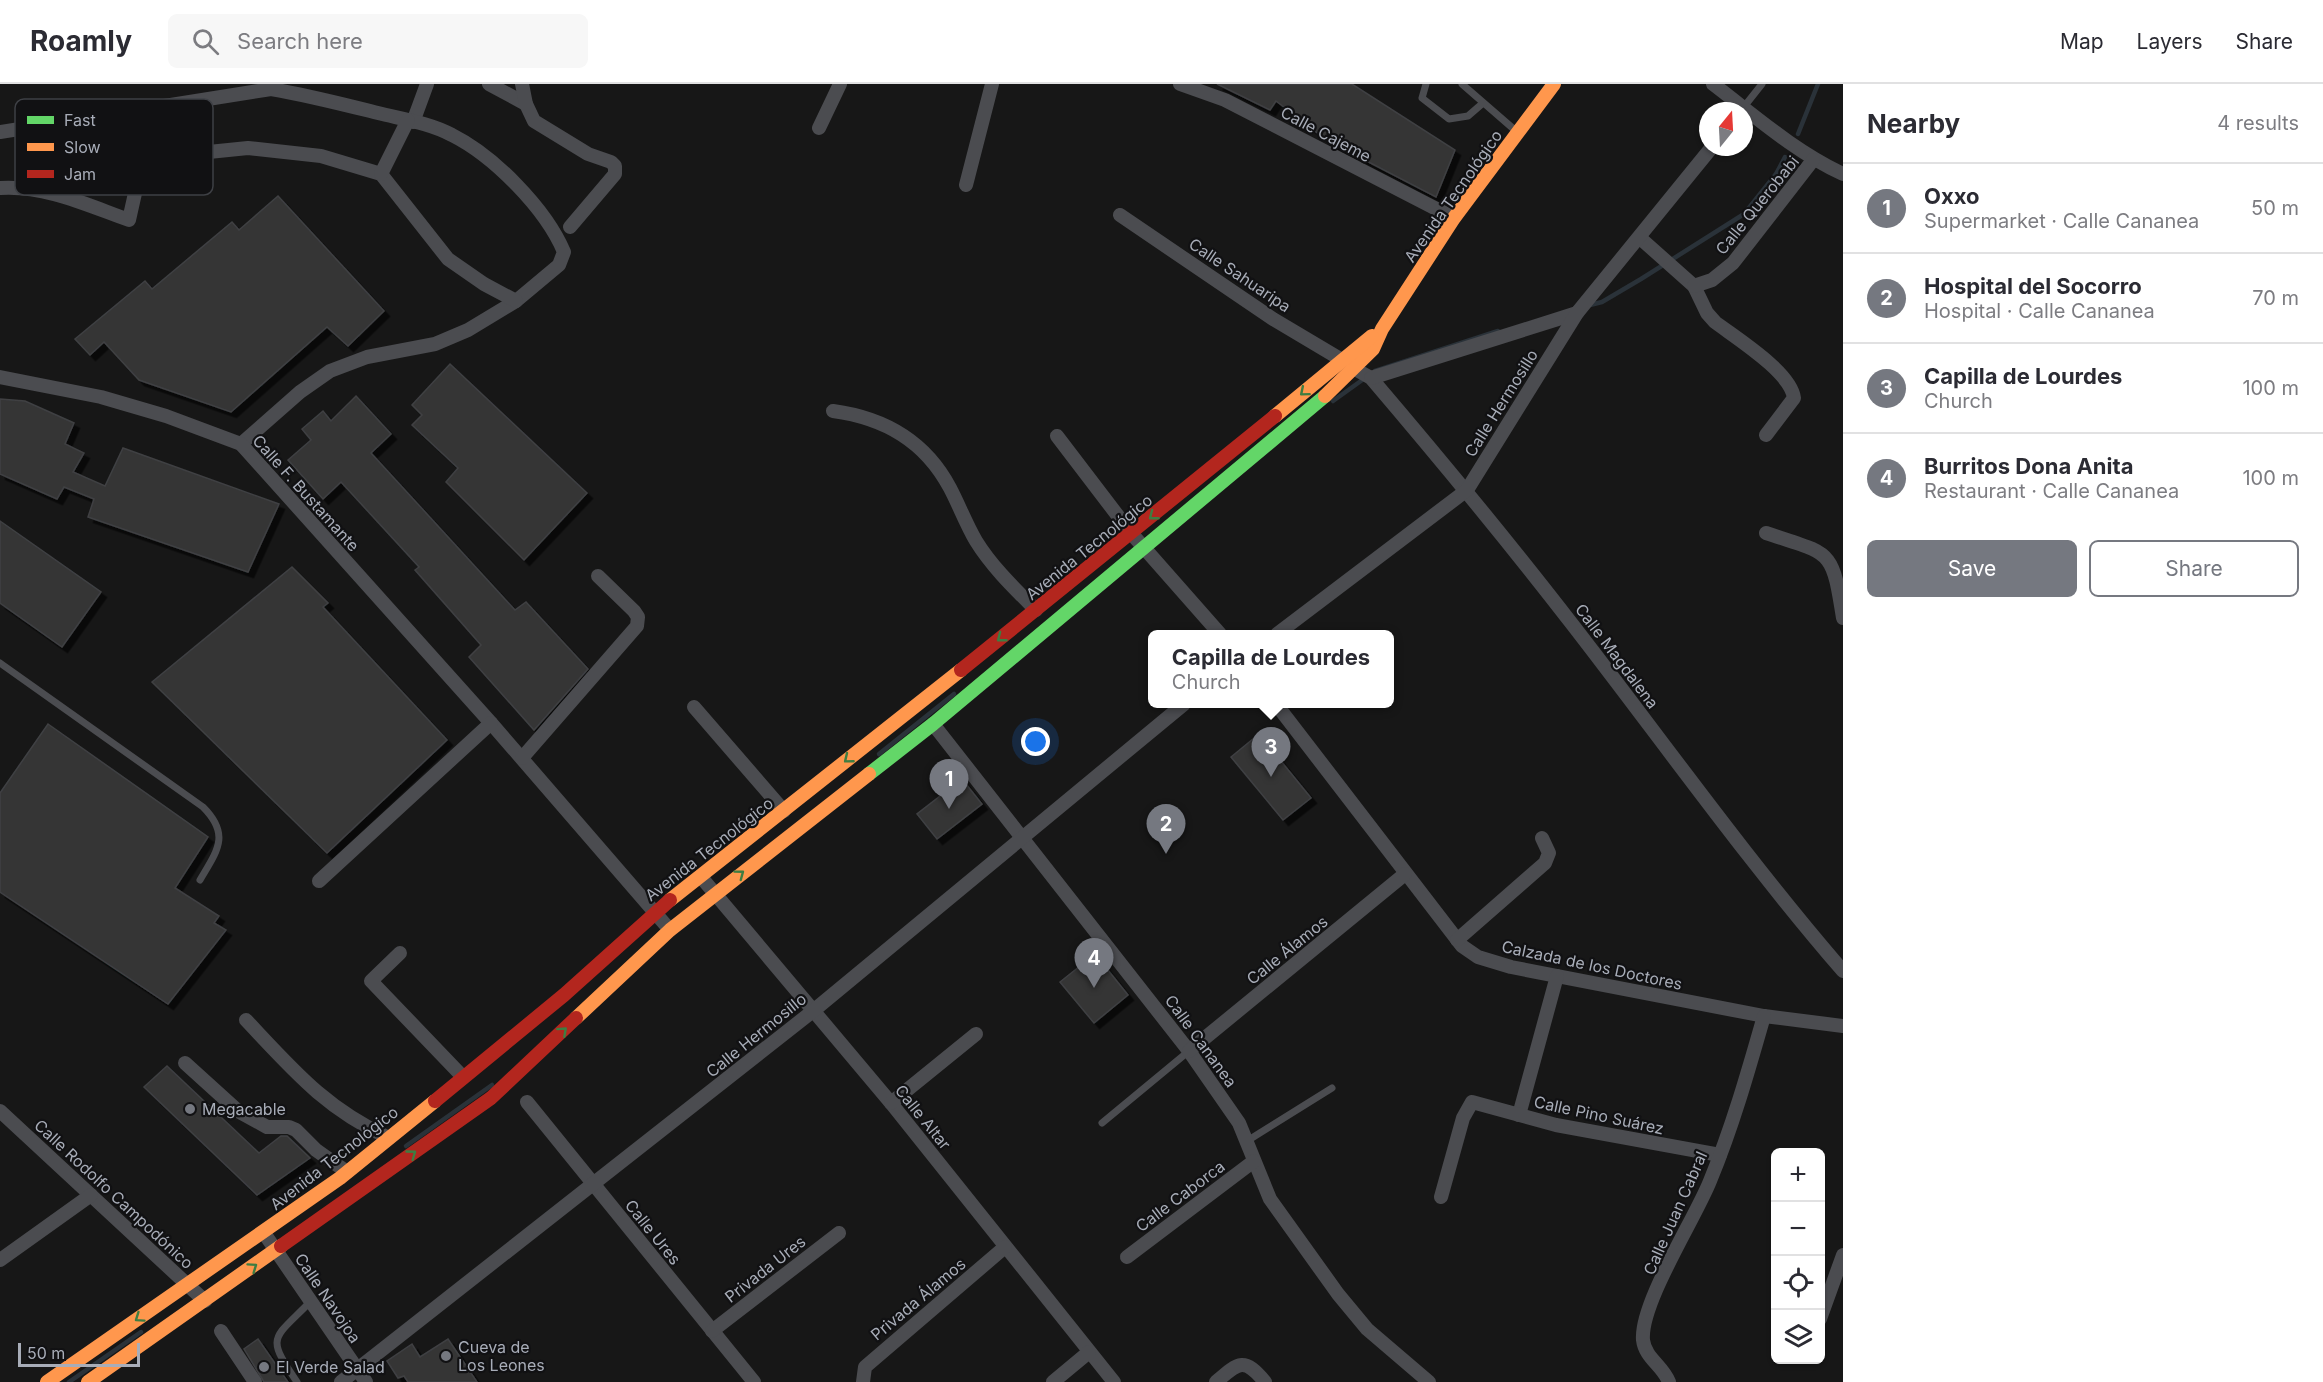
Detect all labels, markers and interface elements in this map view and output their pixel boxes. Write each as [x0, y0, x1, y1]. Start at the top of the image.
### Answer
search box [168, 14, 588, 68]
text: Roamly [30, 24, 132, 58]
icon: search [189, 25, 222, 58]
text: Search here [237, 28, 363, 54]
text: Map [2060, 29, 2104, 54]
text: Layers [2137, 29, 2203, 54]
text: Share [2236, 29, 2293, 54]
legend [15, 99, 213, 195]
street label: Calle Cajeme [1277, 102, 1375, 166]
north arrow [1699, 102, 1753, 156]
text: Nearby [1867, 108, 1960, 139]
text: Fast [64, 110, 96, 130]
text: 4 results [2217, 111, 2299, 135]
street label: Avenida Tecnológico [1400, 126, 1506, 266]
text: Slow [64, 137, 101, 157]
street label: Calle Querobabi [1711, 152, 1803, 258]
text: Jam [64, 164, 96, 184]
text: Oxxo [1924, 183, 1980, 209]
text: 1 [1882, 196, 1891, 220]
text: 50 m [2251, 196, 2299, 220]
text: Supermarket · Calle Cananea [1924, 209, 2199, 233]
street label: Calle Sahuaripa [1185, 234, 1295, 316]
text: Hospital del Socorro [1924, 273, 2142, 299]
text: 2 [1880, 286, 1893, 310]
text: 70 m [2252, 286, 2299, 310]
text: Hospital · Calle Cananea [1924, 299, 2155, 323]
street label: Calle Hermosillo [1460, 346, 1542, 460]
text: Capilla de Lourdes [1924, 363, 2122, 389]
text: 3 [1880, 376, 1893, 400]
text: 100 m [2242, 376, 2299, 400]
one-way arrow [1300, 385, 1311, 396]
text: Church [1924, 389, 1993, 413]
street label: Calle F. Bustamante [248, 431, 364, 555]
text: Burritos Dona Anita [1924, 453, 2133, 479]
text: 4 [1880, 466, 1893, 490]
text: 100 m [2242, 466, 2299, 490]
text: Restaurant · Calle Cananea [1924, 479, 2179, 503]
street label: Avenida Tecnológico [1022, 490, 1156, 604]
one-way arrow [1149, 509, 1160, 520]
button: Save [1867, 540, 2077, 597]
button: Share [2089, 540, 2299, 597]
street label: Calle Magdalena [1571, 600, 1663, 712]
popup [1148, 630, 1394, 708]
one-way arrow [997, 631, 1008, 642]
text: Capilla de Lourdes [1172, 644, 1370, 670]
text: Church [1172, 670, 1241, 694]
your location [1021, 727, 1050, 756]
pin: 3 [1252, 728, 1290, 777]
one-way arrow [844, 752, 855, 763]
pin: 1 [930, 760, 968, 809]
street label: Avenida Tecnológico [641, 793, 777, 905]
pin: 2 [1146, 804, 1186, 854]
one-way arrow [734, 871, 745, 882]
street label: Calle Álamos [1243, 911, 1331, 989]
street label: Calzada de los Doctores [1500, 936, 1684, 994]
pin: 4 [1074, 938, 1114, 988]
street label: Calle Hermosillo [702, 989, 810, 1081]
street label: Calle Cananea [1161, 991, 1241, 1091]
one-way arrow [556, 1028, 567, 1039]
street label: Calle Altar [891, 1081, 955, 1153]
street label: Calle Pino Suárez [1532, 1091, 1666, 1139]
place label: Megacable [202, 1099, 286, 1119]
marker: Megacable [183, 1102, 197, 1116]
street label: Avenida Tecnológico [266, 1102, 402, 1214]
street label: Calle Rodolfo Campodónico [30, 1115, 198, 1273]
street label: Calle Juan Cabral [1639, 1148, 1711, 1278]
map controls [1771, 1148, 1825, 1364]
button: + [1771, 1148, 1825, 1202]
one-way arrow [405, 1150, 416, 1161]
street label: Calle Caborca [1132, 1156, 1228, 1236]
street label: Calle Ures [621, 1196, 685, 1268]
button: − [1771, 1202, 1825, 1256]
street label: Privada Ures [721, 1231, 809, 1307]
street label: Calle Navojoa [291, 1249, 365, 1347]
street label: Privada Álamos [867, 1254, 969, 1344]
button: locate [1771, 1256, 1825, 1310]
one-way arrow [247, 1263, 258, 1274]
button: layers [1771, 1310, 1825, 1364]
one-way arrow [135, 1311, 146, 1322]
place label: Cueva de Los Leones [458, 1337, 545, 1375]
scale bar [18, 1340, 140, 1368]
text: 50 m [27, 1343, 65, 1363]
marker: Cueva de Los Leones [439, 1349, 453, 1363]
place label: El Verde Salad [276, 1357, 385, 1377]
marker: El Verde Salad [257, 1360, 271, 1374]

